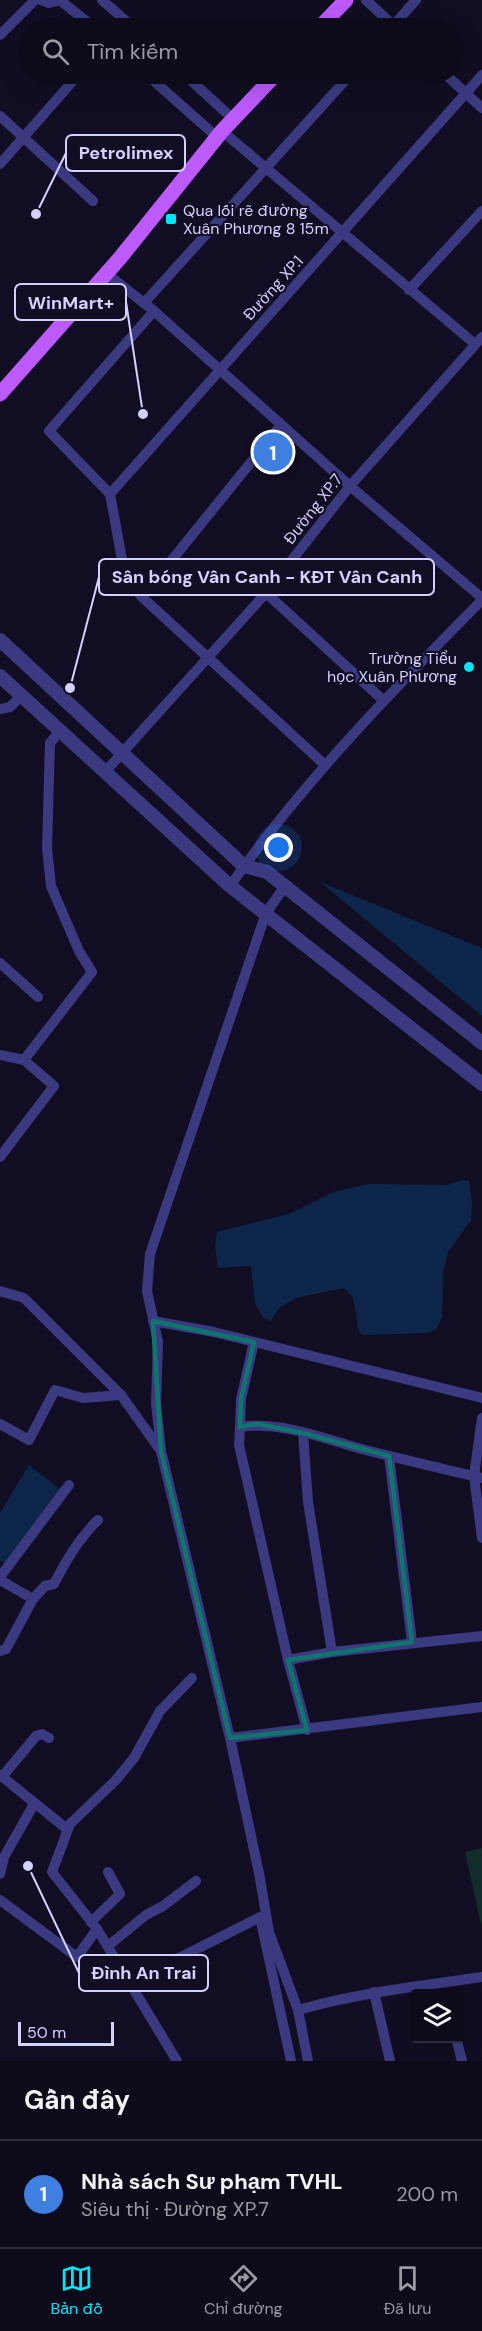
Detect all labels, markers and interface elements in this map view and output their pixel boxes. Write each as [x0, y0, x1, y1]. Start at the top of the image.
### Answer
search box [18, 18, 464, 84]
icon: search [39, 35, 72, 68]
text: Tìm kiếm [87, 37, 178, 66]
callout: Petrolimex [66, 135, 185, 171]
text: Petrolimex [79, 141, 173, 165]
place label: Qua lối rẽ đường Xuân Phương 8 15m [183, 200, 329, 239]
marker: Qua lối rẽ đường Xuân Phương 8 15m [164, 212, 178, 226]
street label: Đường XP.1 [238, 251, 308, 325]
callout: WinMart+ [15, 284, 126, 320]
text: WinMart+ [28, 291, 114, 315]
pin: 1 [254, 430, 292, 474]
street label: Đường XP.7 [279, 469, 347, 549]
callout: Sân bóng Vân Canh - KĐT Vân Canh [99, 559, 434, 595]
text: Sân bóng Vân Canh - KĐT Vân Canh [112, 565, 422, 589]
place label: Trường Tiểu học Xuân Phương [327, 648, 457, 687]
marker: Trường Tiểu học Xuân Phương [462, 660, 476, 674]
your location [264, 833, 293, 862]
callout: Đình An Trai [79, 1955, 208, 1991]
text: Đình An Trai [91, 1961, 197, 1985]
map controls [410, 1989, 464, 2043]
button: layers [410, 1989, 464, 2043]
scale bar [18, 2019, 114, 2046]
text: 50 m [27, 2022, 66, 2043]
text: Gần đây [24, 2083, 130, 2117]
text: Nhà sách Sư phạm TVHL [81, 2167, 343, 2196]
text: 1 [40, 2181, 47, 2207]
text: 200 m [396, 2181, 458, 2207]
text: Siêu thị · Đường XP.7 [81, 2196, 269, 2222]
tab: Bản đồ [51, 2262, 103, 2319]
tab: Chỉ đường [204, 2262, 283, 2319]
tab: Đã lưu [384, 2262, 431, 2319]

